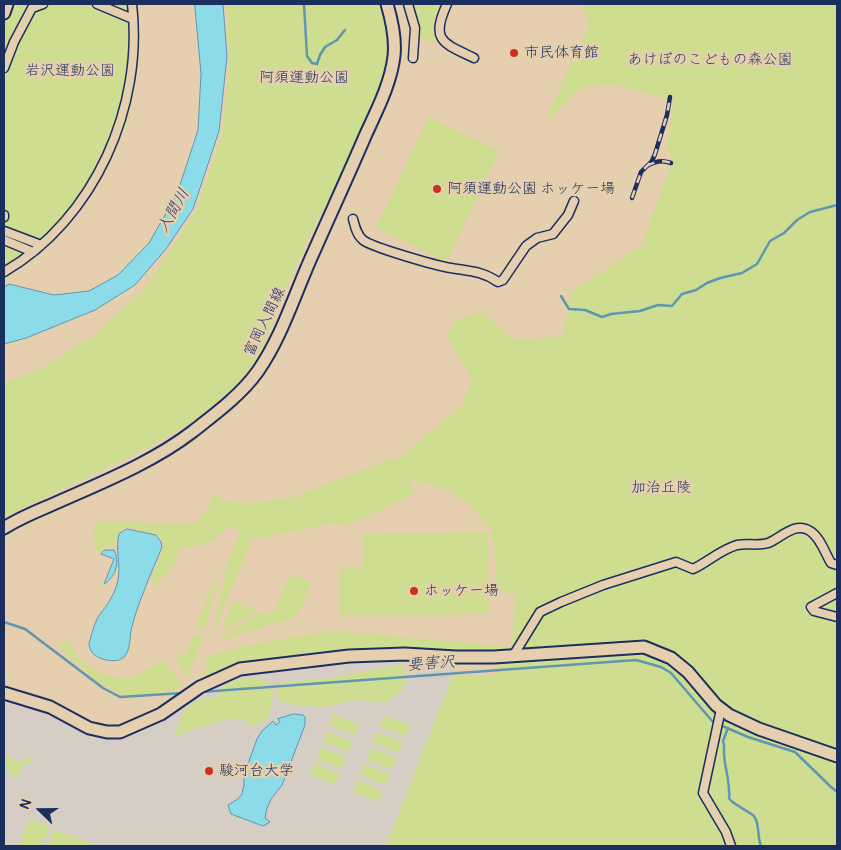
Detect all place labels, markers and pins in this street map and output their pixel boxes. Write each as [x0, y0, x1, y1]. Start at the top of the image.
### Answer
place label: 市民体育館 [524, 44, 599, 62]
marker: 市民体育館 [508, 47, 520, 59]
place label: 阿須運動公園 ホッケー場 [447, 180, 615, 198]
marker: 阿須運動公園 ホッケー場 [431, 183, 443, 195]
place label: ホッケー場 [424, 582, 499, 600]
marker: ホッケー場 [408, 585, 420, 597]
place label: 駿河台大学 [219, 762, 294, 780]
marker: 駿河台大学 [203, 765, 215, 777]

